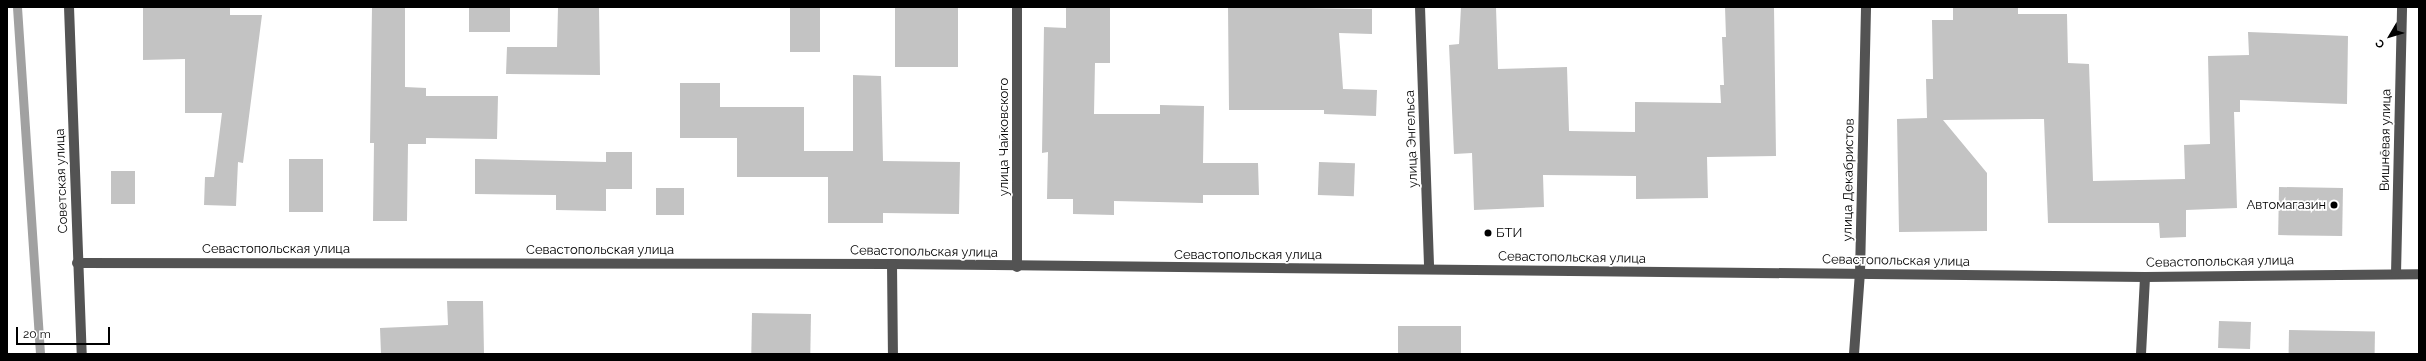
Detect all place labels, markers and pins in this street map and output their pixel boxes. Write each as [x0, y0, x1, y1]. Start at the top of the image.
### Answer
place label: Автомагазин [2247, 197, 2326, 213]
marker: Автомагазин [2329, 200, 2339, 210]
place label: БТИ [1496, 225, 1522, 241]
marker: БТИ [1483, 228, 1493, 238]

